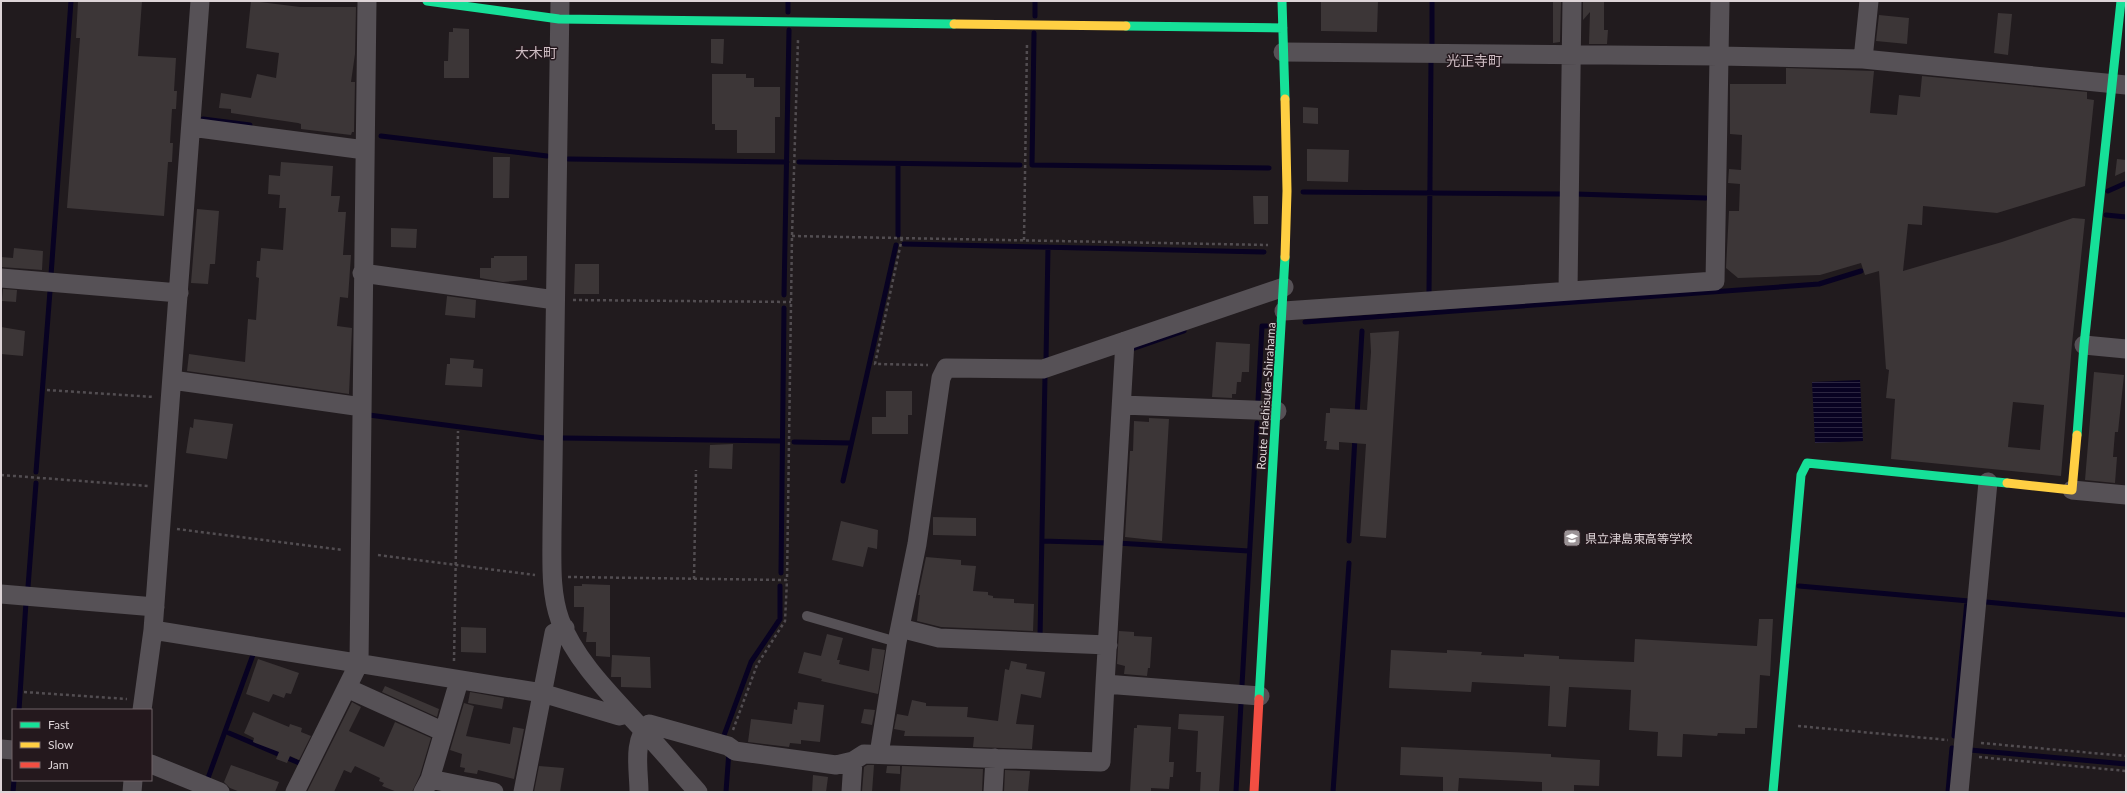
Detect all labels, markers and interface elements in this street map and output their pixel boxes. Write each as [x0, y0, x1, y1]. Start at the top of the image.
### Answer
district label: 大木町 [515, 44, 557, 61]
district label: 光正寺町 [1446, 52, 1502, 69]
street label: Route Hachisuka-Shirahama [1253, 322, 1279, 470]
school or university icon: 県立津島東高等学校 [1562, 528, 1582, 548]
place label: 県立津島東高等学校 [1585, 531, 1693, 546]
legend [12, 709, 152, 781]
text: Fast [48, 717, 70, 732]
text: Slow [48, 737, 74, 752]
text: Jam [48, 757, 69, 772]

